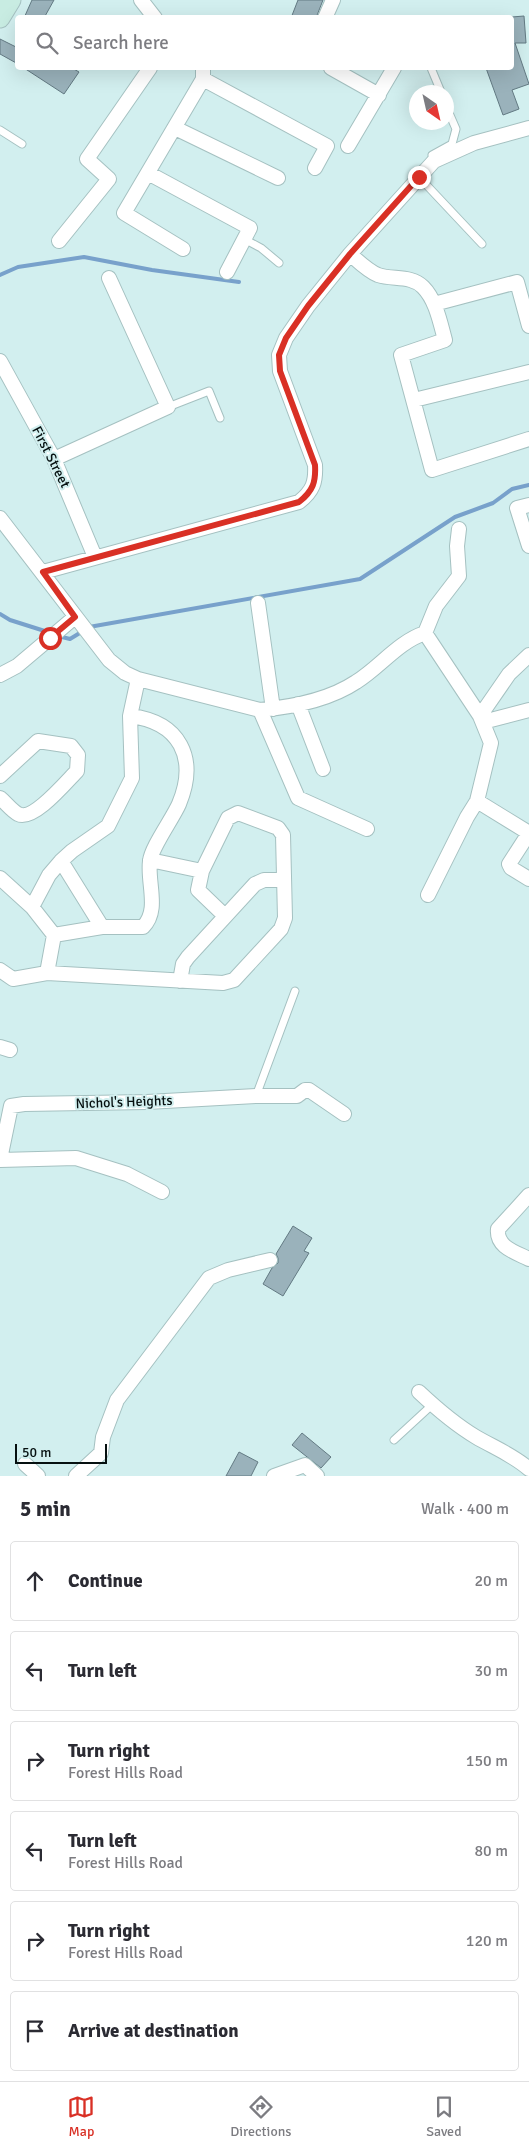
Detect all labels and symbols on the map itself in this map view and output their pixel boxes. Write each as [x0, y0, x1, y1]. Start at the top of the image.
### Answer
north arrow [409, 85, 454, 130]
route end [408, 166, 431, 189]
street label: First Street [28, 423, 74, 491]
route start [39, 627, 62, 650]
street label: Nichol's Heights [75, 1092, 173, 1112]
scale bar [15, 1441, 108, 1464]

